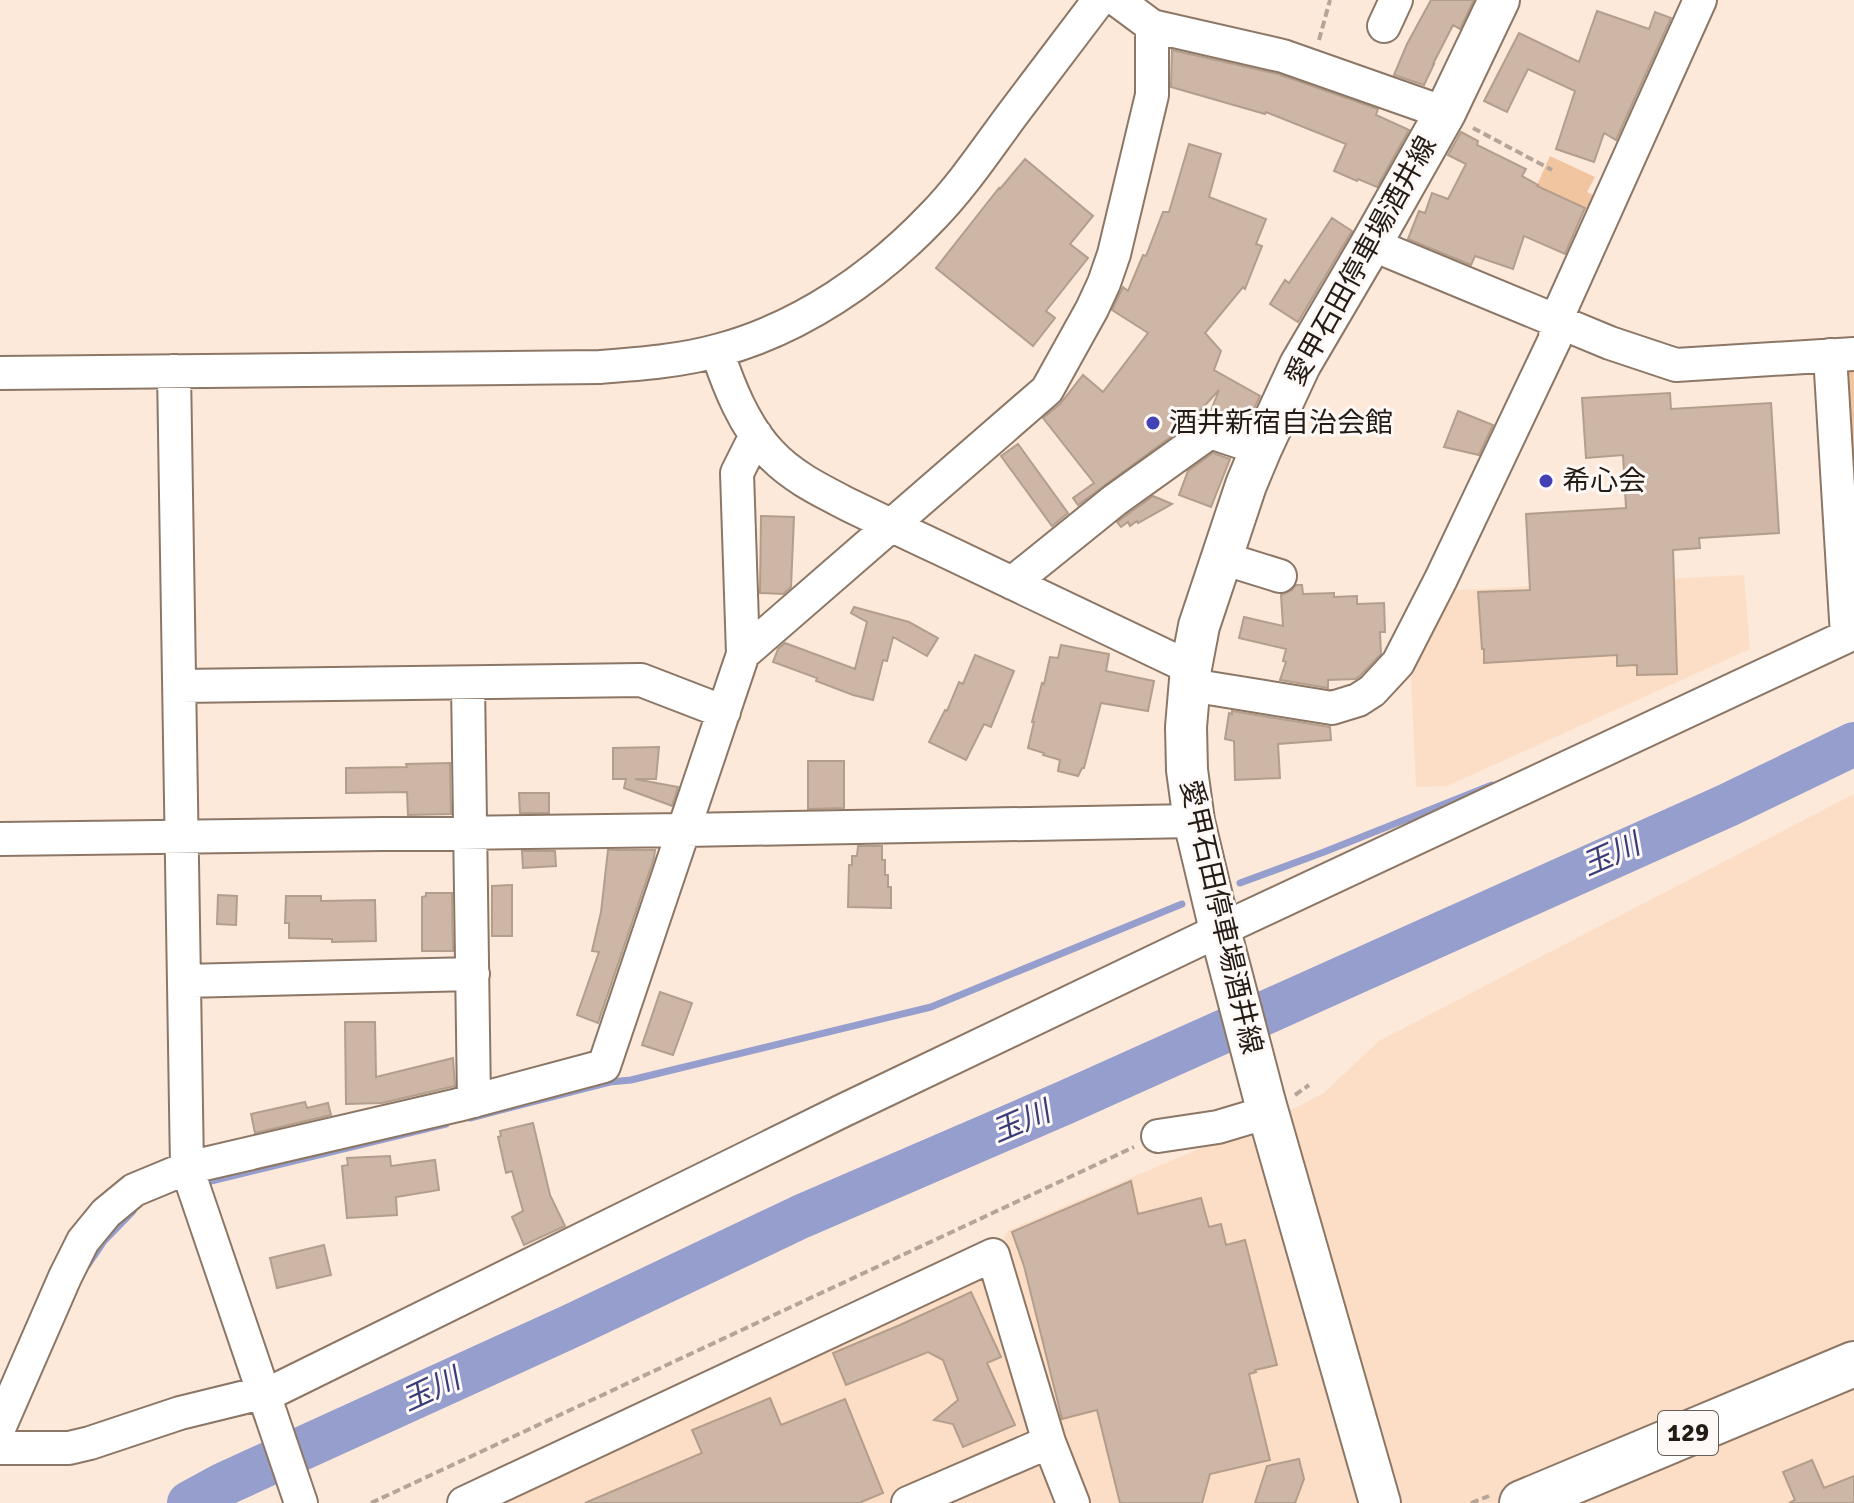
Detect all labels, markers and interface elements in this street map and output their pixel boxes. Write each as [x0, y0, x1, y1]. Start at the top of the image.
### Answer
street label: 愛甲石田停車場酒井線 [1278, 130, 1444, 392]
place label: 酒井新宿自治会館 [1169, 406, 1393, 440]
marker: 酒井新宿自治会館 [1144, 414, 1162, 432]
place label: 希心会 [1562, 464, 1646, 498]
marker: 希心会 [1537, 472, 1555, 490]
street label: 愛甲石田停車場酒井線 [1173, 777, 1269, 1057]
water label: 玉川 [1576, 825, 1649, 884]
water label: 玉川 [986, 1092, 1059, 1151]
water label: 玉川 [396, 1359, 469, 1419]
road number: 129 [1658, 1411, 1718, 1455]

